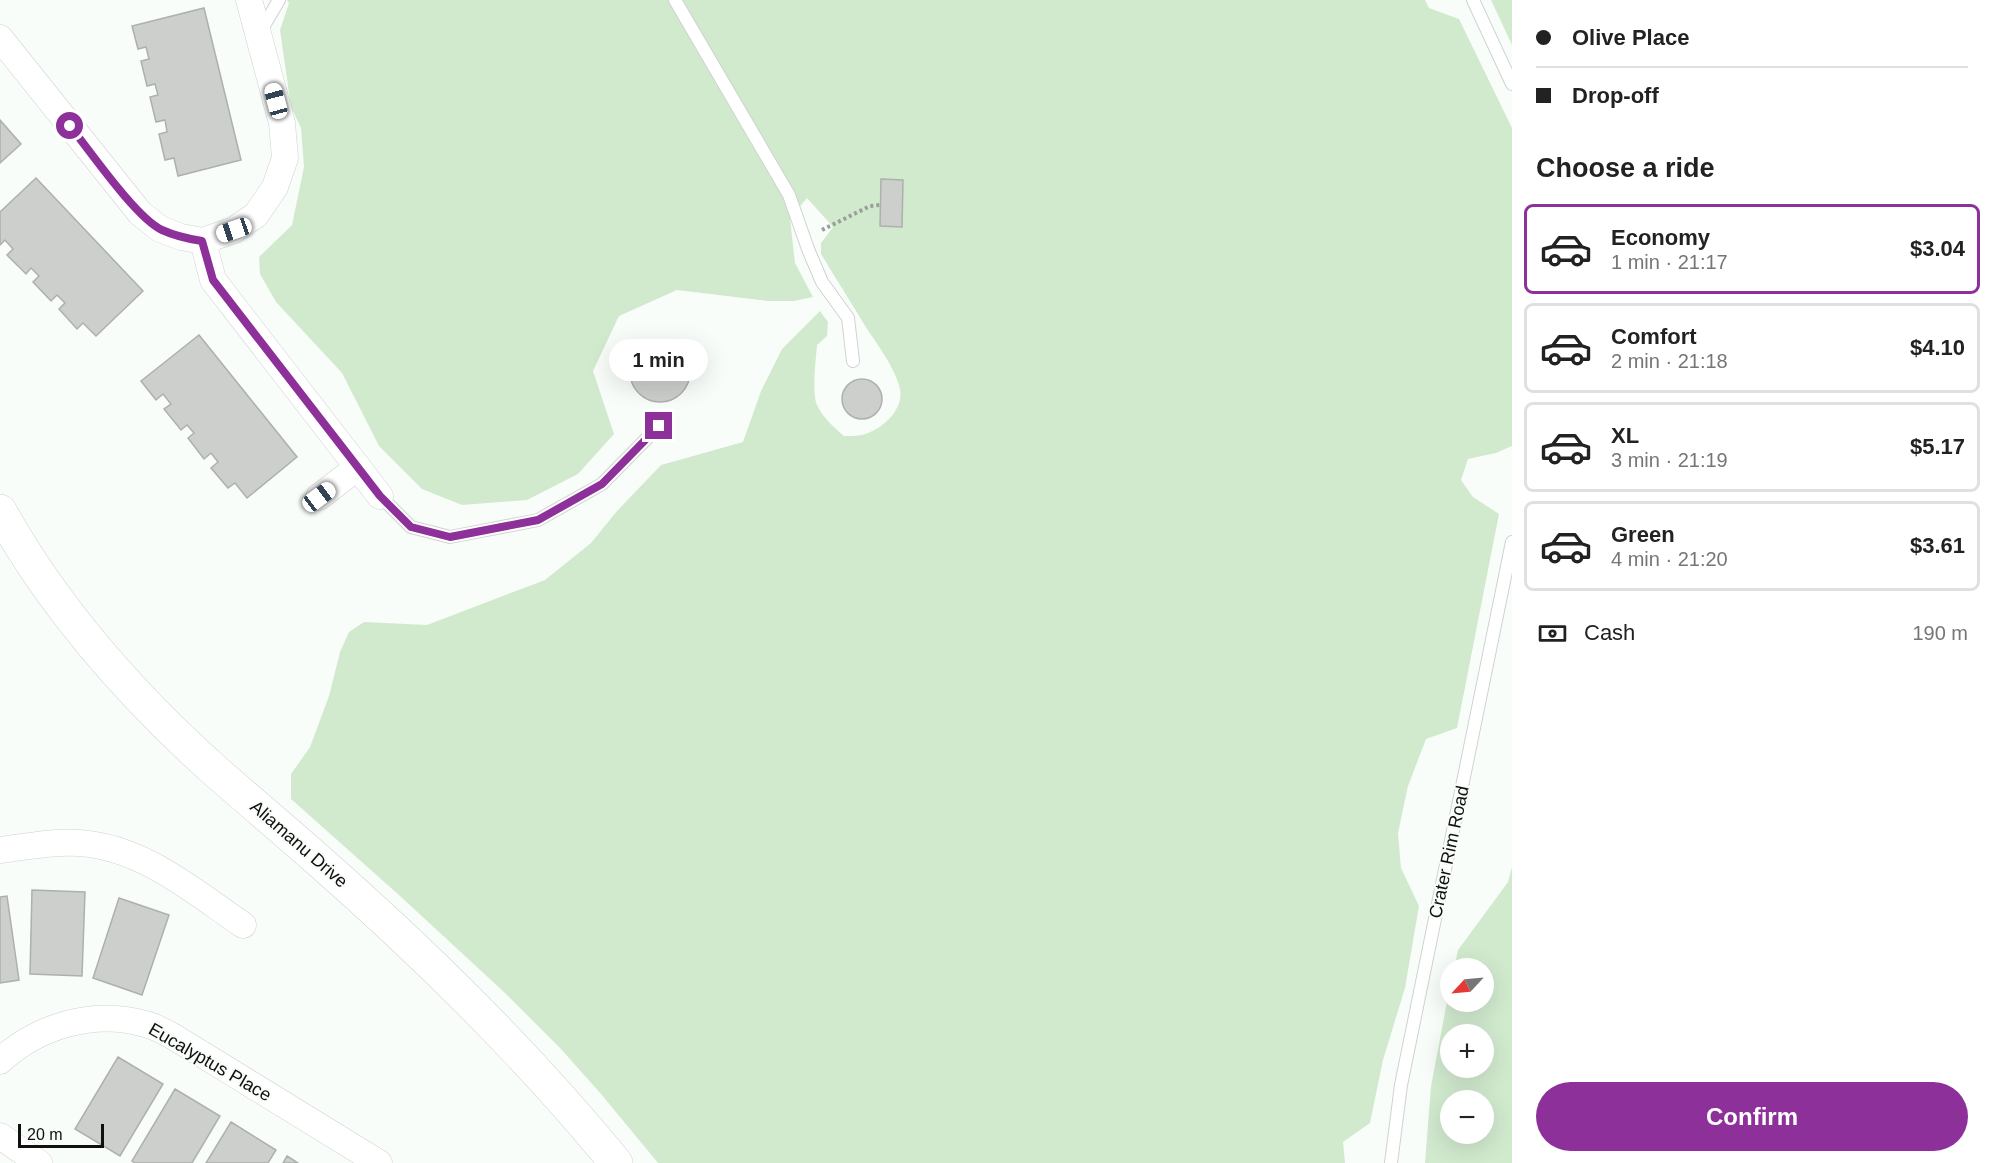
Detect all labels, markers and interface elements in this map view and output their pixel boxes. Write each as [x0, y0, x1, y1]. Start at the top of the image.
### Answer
text: Olive Place [1572, 25, 1689, 50]
car [263, 81, 289, 121]
text: Drop-off [1572, 83, 1659, 108]
route start [56, 112, 83, 139]
text: Choose a ride [1536, 153, 1715, 183]
car [214, 216, 254, 244]
icon: car [1539, 222, 1593, 276]
text: Economy [1611, 225, 1710, 250]
text: $3.04 [1910, 236, 1965, 261]
text: 1 min · 21:17 [1611, 251, 1728, 273]
icon: car [1539, 321, 1593, 375]
text: Comfort [1611, 324, 1697, 349]
text: $4.10 [1910, 335, 1965, 360]
callout: 1 min [610, 339, 708, 381]
text: 1 min [632, 349, 685, 371]
text: 2 min · 21:18 [1611, 350, 1728, 372]
route end [645, 412, 672, 439]
icon: car [1539, 420, 1593, 474]
text: XL [1611, 423, 1639, 448]
text: $5.17 [1910, 434, 1965, 459]
text: 3 min · 21:19 [1611, 449, 1728, 471]
car [299, 479, 339, 515]
icon: car [1539, 519, 1593, 573]
text: Green [1611, 522, 1675, 547]
text: $3.61 [1910, 533, 1965, 558]
text: 4 min · 21:20 [1611, 548, 1728, 570]
icon: cash [1536, 617, 1569, 650]
text: Cash [1584, 620, 1635, 645]
text: 190 m [1912, 622, 1968, 644]
street label: Crater Rim Road [1425, 784, 1473, 920]
street label: Aliamanu Drive [246, 796, 352, 892]
north arrow [1440, 958, 1494, 1012]
map controls [1440, 958, 1494, 1144]
street label: Eucalyptus Place [145, 1019, 275, 1105]
button: + [1440, 1024, 1494, 1078]
button: Confirm [1536, 1082, 1968, 1151]
button: − [1440, 1090, 1494, 1144]
scale bar [18, 1121, 104, 1148]
text: 20 m [27, 1126, 63, 1143]

